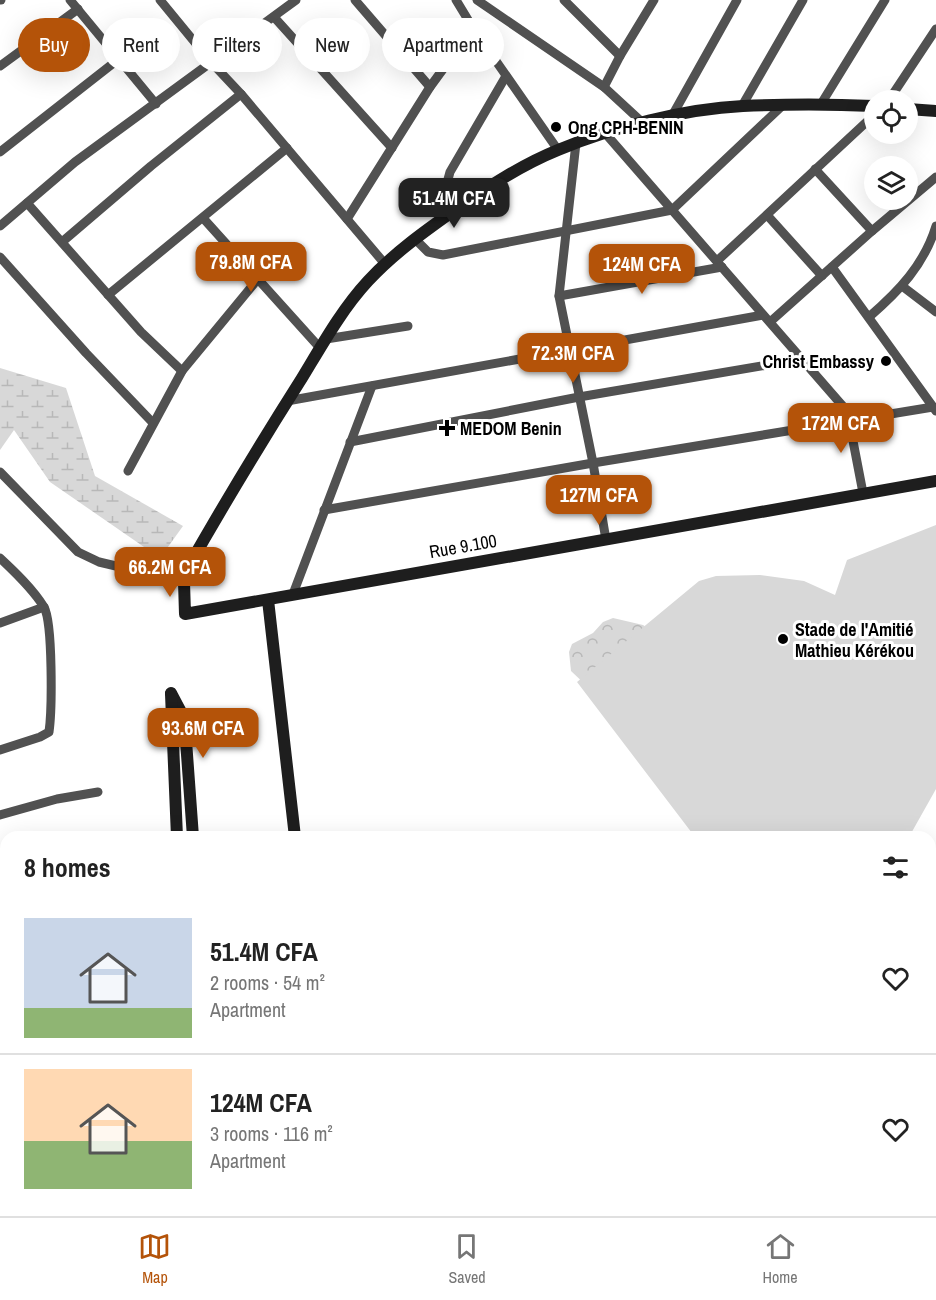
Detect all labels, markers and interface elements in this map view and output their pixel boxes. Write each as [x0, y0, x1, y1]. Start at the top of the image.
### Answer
chip: Buy [18, 18, 90, 72]
chip: Rent [102, 18, 180, 72]
chip: Filters [192, 18, 282, 72]
chip: New [294, 18, 370, 72]
chip: Apartment [382, 18, 504, 72]
map controls [864, 90, 918, 210]
button: locate [864, 90, 918, 144]
place label: Ong CPH-BENIN [568, 115, 684, 140]
marker: Ong CPH-BENIN [549, 120, 563, 134]
button: layers [864, 156, 918, 210]
pin: 51.4M CFA [385, 178, 523, 229]
text: 51.4M CFA [413, 184, 495, 211]
pin: 79.8M CFA [182, 242, 320, 293]
pin: 124M CFA [580, 244, 704, 295]
text: 79.8M CFA [210, 248, 292, 275]
text: 124M CFA [603, 250, 681, 277]
pin: 72.3M CFA [504, 333, 642, 384]
text: 72.3M CFA [532, 339, 614, 366]
place label: Christ Embassy [762, 349, 875, 374]
marker: Christ Embassy [879, 354, 893, 368]
pin: 172M CFA [779, 403, 903, 454]
text: 172M CFA [802, 409, 880, 436]
place label: MEDOM Benin [460, 416, 562, 441]
marker: MEDOM Benin [438, 419, 456, 437]
pin: 127M CFA [537, 475, 661, 526]
text: 127M CFA [560, 481, 638, 508]
street label: Rue 9.100 [427, 528, 499, 564]
pin: 66.2M CFA [101, 547, 239, 598]
text: 66.2M CFA [129, 553, 211, 580]
place label: Stade de l'Amitié Mathieu Kérékou [795, 617, 914, 663]
marker: Stade de l'Amitié Mathieu Kérékou [776, 632, 790, 646]
pin: 93.6M CFA [134, 708, 272, 759]
text: 93.6M CFA [162, 714, 244, 741]
text: 8 homes [24, 850, 111, 885]
icon: filters [879, 851, 912, 884]
text: 51.4M CFA [210, 934, 318, 969]
icon: home [72, 942, 144, 1014]
icon: heart [879, 962, 912, 995]
text: 2 rooms · 54 m² [210, 969, 325, 996]
text: Apartment [210, 996, 286, 1023]
text: 124M CFA [210, 1085, 312, 1120]
icon: home [72, 1093, 144, 1165]
icon: heart [879, 1113, 912, 1146]
text: 3 rooms · 116 m² [210, 1120, 333, 1147]
text: Apartment [210, 1147, 286, 1174]
tab: Map [138, 1230, 171, 1288]
tab: Saved [448, 1230, 486, 1288]
tab: Home [763, 1230, 798, 1288]

